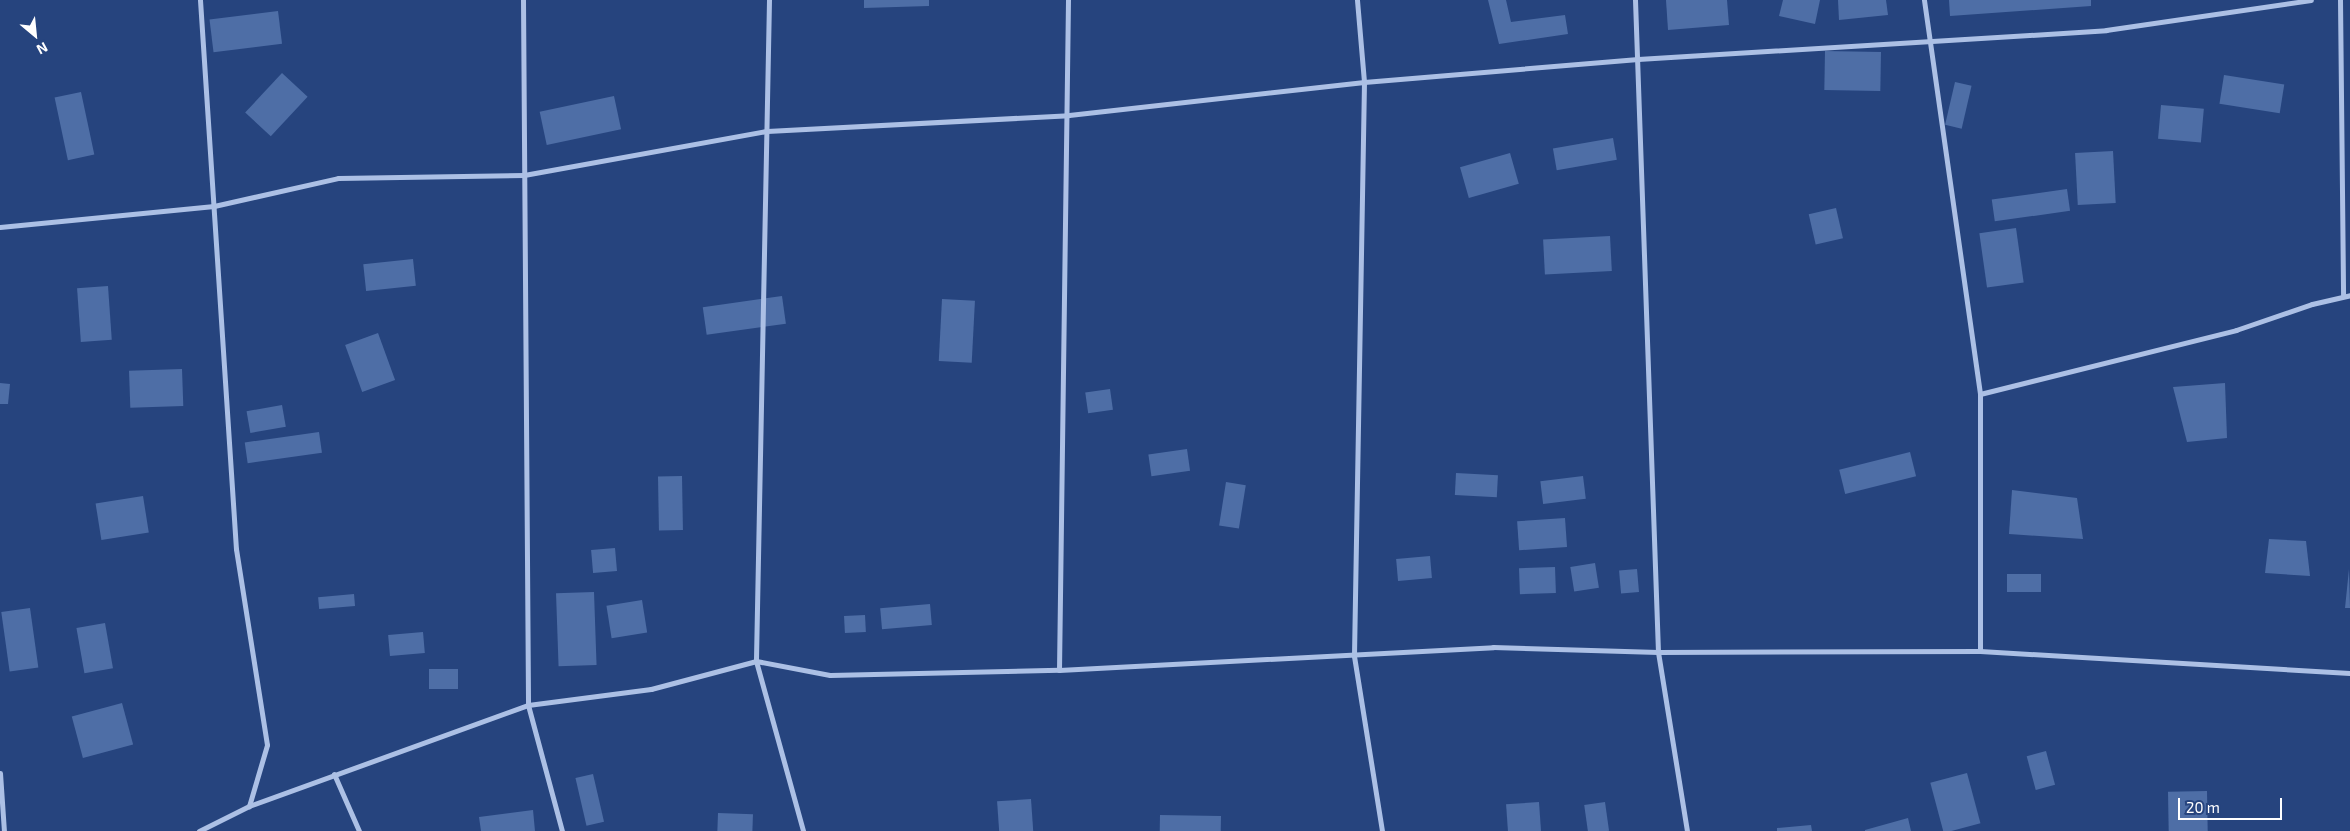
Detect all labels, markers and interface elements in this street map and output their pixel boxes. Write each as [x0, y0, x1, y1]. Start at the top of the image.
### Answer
north arrow [10, 10, 60, 60]
text: N [34, 39, 51, 59]
scale bar [2180, 788, 2284, 820]
text: 20 m [2186, 798, 2220, 816]

